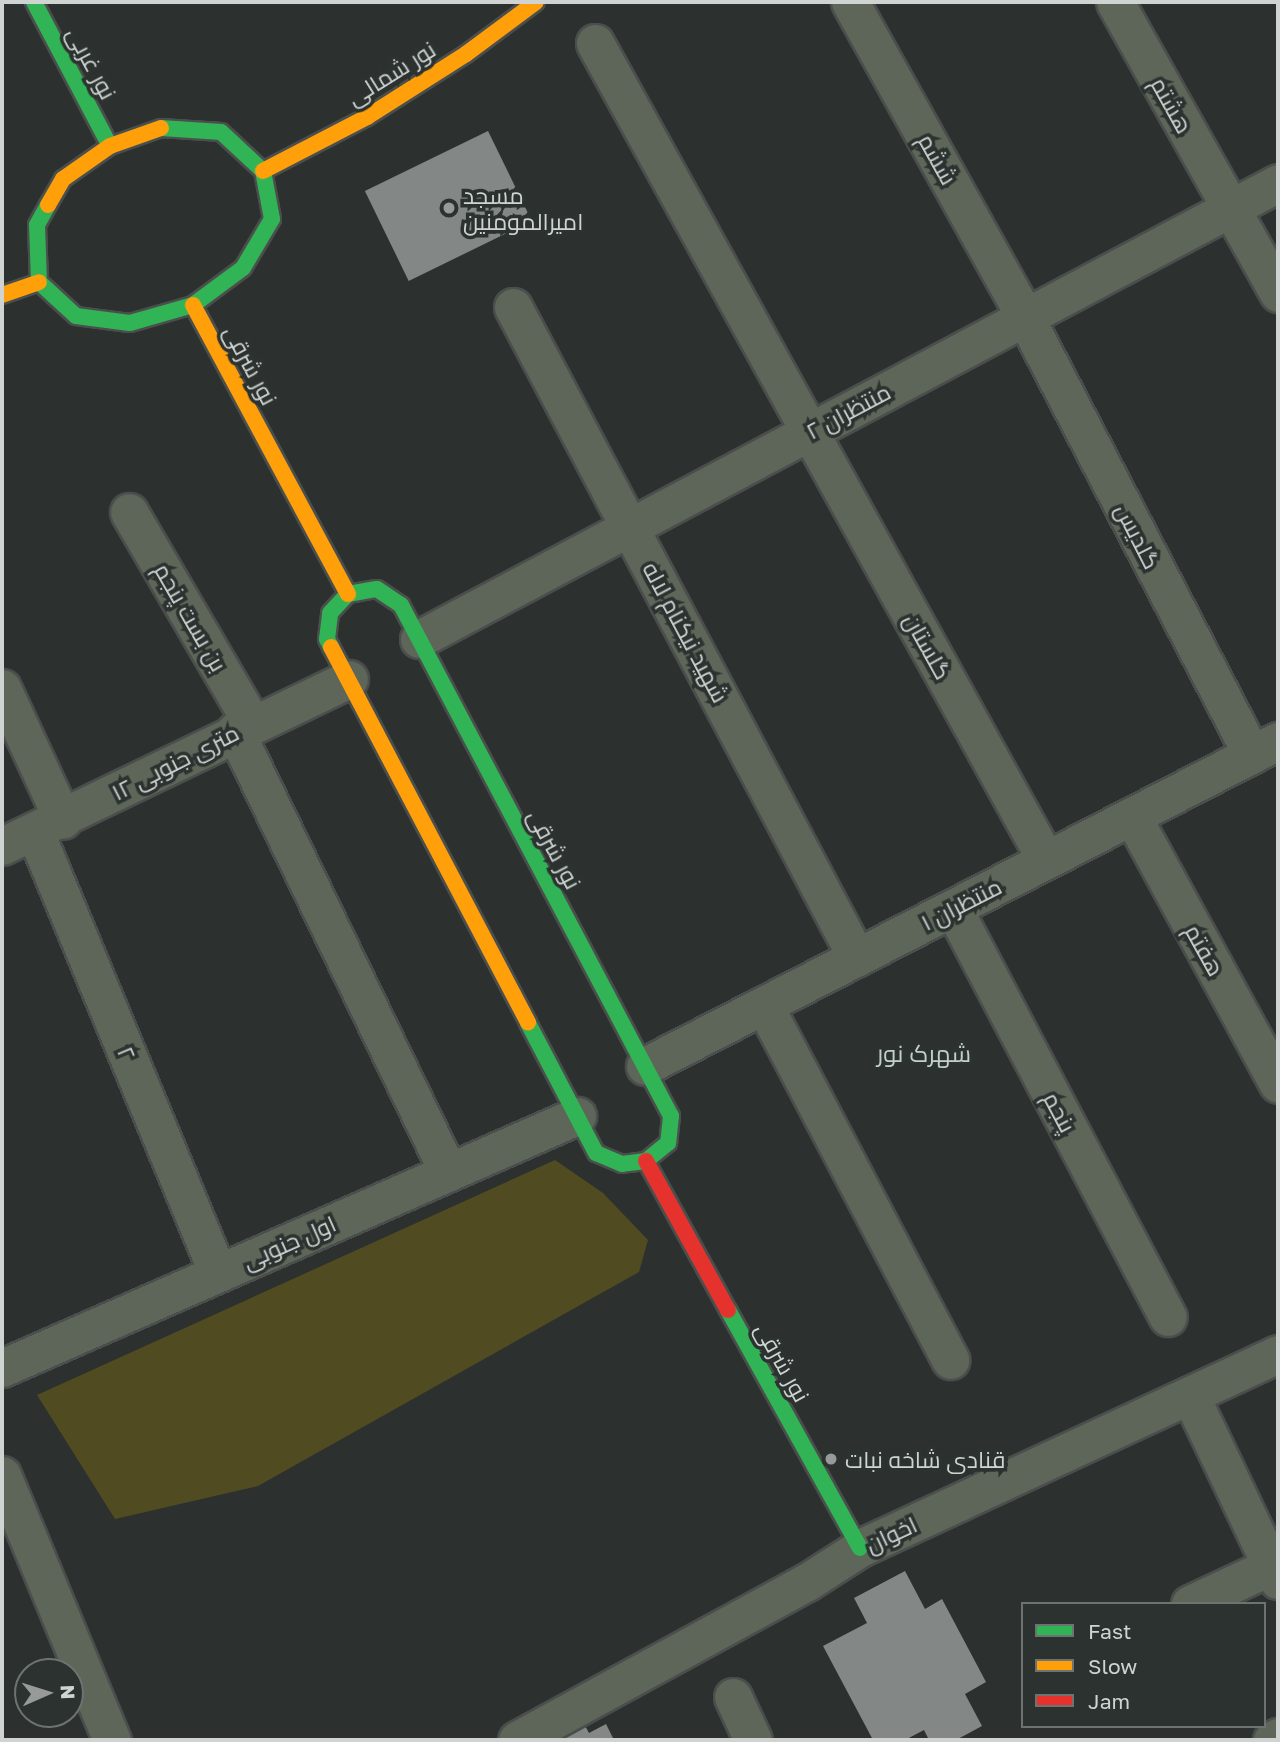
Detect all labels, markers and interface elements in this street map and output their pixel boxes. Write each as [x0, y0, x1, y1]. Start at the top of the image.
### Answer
street label: نور غربی [61, 22, 123, 104]
street label: نور شمالی [342, 35, 440, 111]
street label: هشتم [1145, 72, 1199, 138]
street label: ششم [913, 129, 963, 189]
place label: مسجد امیرالمومنین [463, 181, 583, 235]
marker: مسجد امیرالمومنین [441, 200, 457, 216]
street label: نور شرقی [219, 320, 283, 410]
street label: منتظران ۲ [801, 377, 895, 445]
street label: گلدیس [1110, 499, 1166, 573]
street label: شهید نیکنام لاله [637, 557, 735, 707]
street label: بن بست پنجم [149, 558, 233, 676]
street label: گلستان [899, 608, 957, 684]
street label: ۱۲ متری جنوبی [107, 718, 243, 806]
street label: نور شرقی [523, 804, 587, 894]
street label: منتظران ۱ [916, 872, 1006, 936]
street label: هفتم [1180, 919, 1230, 981]
district label: شهرک نور [877, 1039, 971, 1067]
street label: ۲ [112, 1042, 142, 1064]
street label: پنجم [1038, 1087, 1082, 1137]
street label: اول جنوبی [238, 1209, 340, 1275]
street label: نور شرقی [750, 1317, 816, 1407]
place label: قنادی شاخه نبات [845, 1445, 1005, 1473]
marker: قنادی شاخه نبات [823, 1451, 839, 1467]
street label: اخوان [861, 1510, 921, 1558]
legend [1021, 1602, 1266, 1728]
text: Fast [1088, 1618, 1131, 1644]
text: Slow [1088, 1653, 1137, 1679]
north arrow [14, 1658, 84, 1728]
text: N [57, 1684, 80, 1700]
text: Jam [1088, 1688, 1130, 1714]

